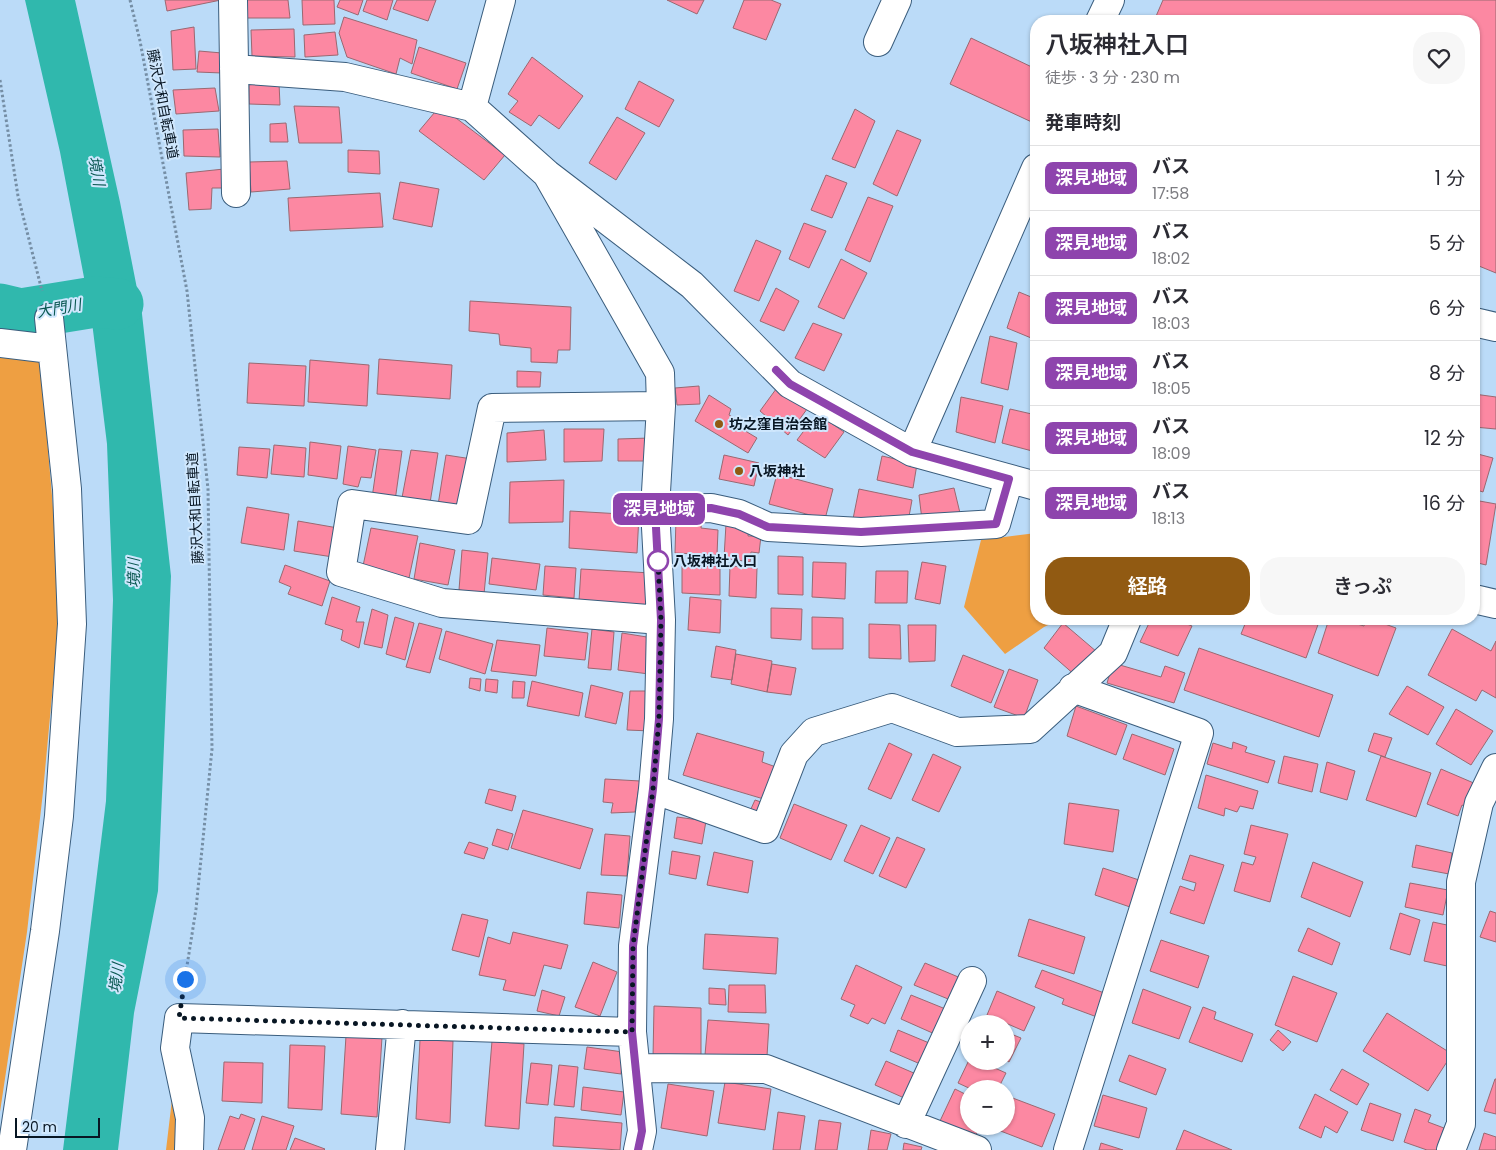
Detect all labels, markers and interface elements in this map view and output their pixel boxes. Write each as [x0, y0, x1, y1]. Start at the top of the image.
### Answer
text: 八坂神社入口 [1045, 28, 1189, 61]
button: heart [1413, 32, 1465, 84]
street label: 藤沢大和自転車道 [142, 47, 184, 161]
text: 徒歩 · 3 分 · 230 m [1045, 66, 1180, 89]
text: 発車時刻 [1045, 109, 1121, 136]
text: バス [1152, 153, 1190, 180]
water label: 境川 [84, 154, 111, 190]
text: 深見地域 [1055, 165, 1127, 190]
text: 1 分 [1435, 165, 1465, 192]
text: 17:58 [1152, 182, 1189, 205]
text: バス [1152, 218, 1190, 245]
text: 深見地域 [1055, 230, 1127, 255]
text: 5 分 [1429, 230, 1465, 257]
text: 18:02 [1152, 247, 1190, 270]
text: バス [1152, 283, 1190, 310]
water label: 大門川 [35, 293, 85, 322]
text: 深見地域 [1055, 295, 1127, 320]
text: 6 分 [1429, 295, 1465, 322]
text: 18:03 [1152, 312, 1190, 335]
text: バス [1152, 348, 1190, 375]
text: 深見地域 [1055, 360, 1127, 385]
text: 8 分 [1429, 360, 1465, 387]
text: 18:05 [1152, 377, 1191, 400]
text: バス [1152, 413, 1190, 440]
place label: 坊之窪自治会館 [729, 414, 827, 434]
marker: 坊之窪自治会館 [713, 418, 725, 430]
text: 深見地域 [1055, 425, 1127, 450]
text: 12 分 [1424, 425, 1465, 452]
text: 18:09 [1152, 442, 1191, 465]
street label: 藤沢大和自転車道 [182, 452, 208, 564]
place label: 八坂神社 [749, 461, 805, 481]
marker: 八坂神社 [733, 465, 745, 477]
text: バス [1152, 478, 1190, 505]
text: 深見地域 [1055, 490, 1127, 515]
text: 16 分 [1423, 490, 1465, 517]
line badge: 深見地域 [624, 493, 694, 525]
text: 深見地域 [623, 496, 695, 521]
text: 18:13 [1152, 507, 1185, 530]
marker: 八坂神社入口 [647, 550, 669, 572]
place label: 八坂神社入口 [673, 551, 757, 571]
water label: 境川 [123, 556, 144, 588]
button: 経路 [1045, 557, 1250, 615]
button: きっぷ [1260, 557, 1465, 615]
water label: 境川 [104, 960, 128, 994]
your location [173, 967, 198, 992]
map controls [960, 1015, 1015, 1135]
button: + [960, 1015, 1015, 1070]
button: − [960, 1080, 1015, 1135]
scale bar [15, 1115, 100, 1138]
text: 20 m [22, 1117, 57, 1137]

